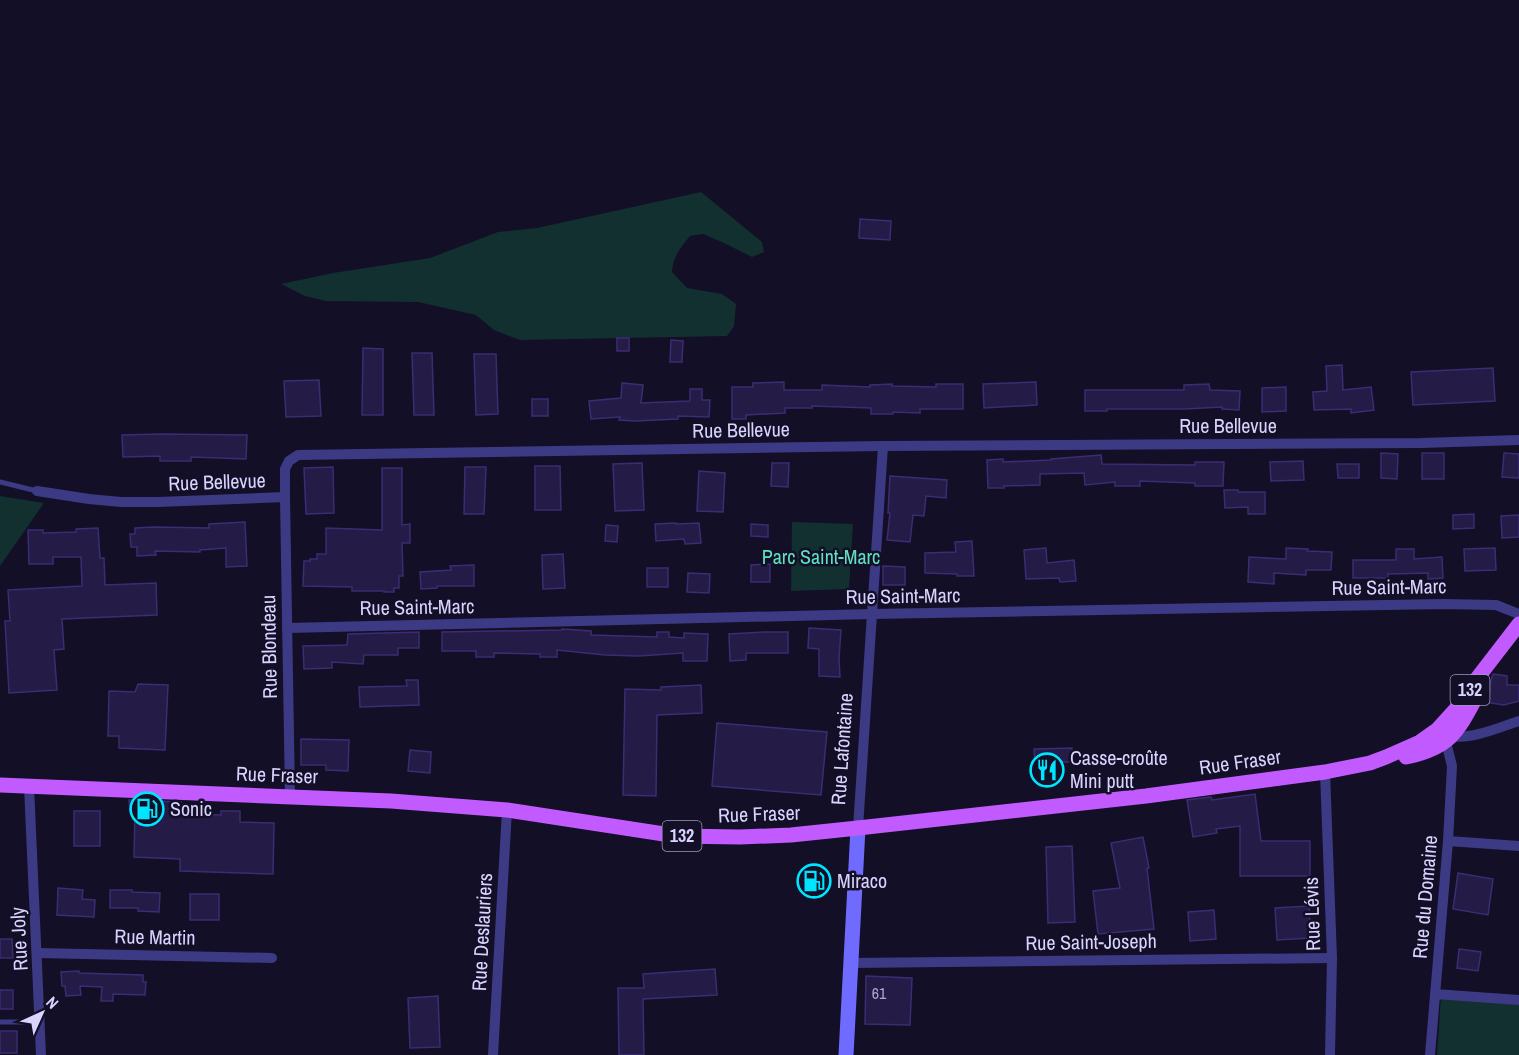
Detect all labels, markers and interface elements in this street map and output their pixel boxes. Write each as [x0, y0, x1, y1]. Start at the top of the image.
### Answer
street label: Rue Bellevue [1179, 412, 1277, 439]
street label: Rue Bellevue [692, 415, 790, 444]
street label: Rue Bellevue [168, 466, 266, 497]
park label: Parc Saint-Marc [762, 543, 880, 570]
street label: Rue Saint-Marc [1331, 572, 1447, 601]
street label: Rue Saint-Marc [845, 581, 961, 610]
street label: Rue Saint-Marc [359, 592, 475, 621]
street label: Rue Blondeau [254, 595, 283, 699]
road number: 132 [1450, 675, 1490, 705]
street label: Rue Lafontaine [824, 692, 859, 806]
street label: Rue Fraser [1197, 742, 1283, 781]
place label: Casse-croûte Mini putt [1070, 744, 1168, 794]
restaurant icon: Casse-croûte Mini putt [1029, 752, 1065, 788]
street label: Rue Fraser [236, 760, 319, 789]
fuel station icon: Sonic [129, 791, 165, 827]
place label: Sonic [170, 795, 212, 822]
street label: Rue Fraser [718, 799, 801, 828]
road number: 132 [662, 821, 702, 851]
street label: Rue du Domaine [1406, 834, 1443, 960]
fuel station icon: Miraco [796, 863, 832, 899]
place label: Miraco [837, 867, 887, 894]
street label: Rue Deslauriers [465, 872, 498, 992]
street label: Rue Lévis [1297, 877, 1326, 951]
street label: Rue Joly [3, 906, 34, 972]
street label: Rue Martin [114, 922, 196, 951]
street label: Rue Saint-Joseph [1025, 927, 1157, 956]
house number: 61 [872, 982, 887, 1004]
north arrow [12, 983, 72, 1043]
text: N [41, 991, 64, 1014]

